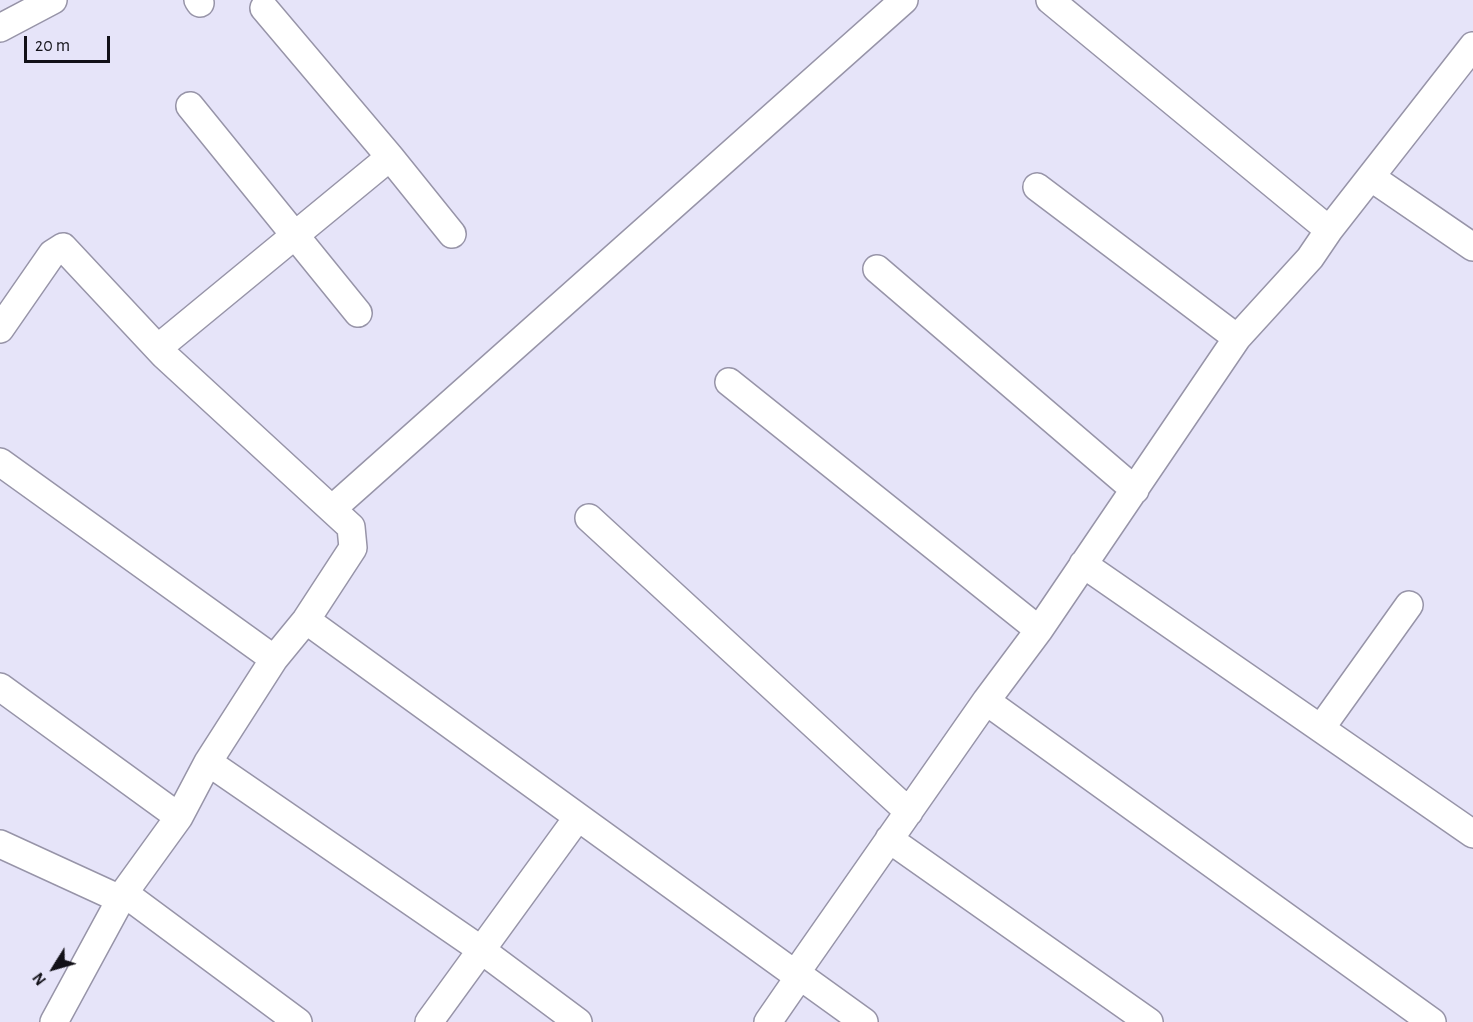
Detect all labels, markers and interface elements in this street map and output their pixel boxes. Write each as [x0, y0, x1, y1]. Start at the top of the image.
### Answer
scale bar [27, 24, 112, 62]
text: 20 m [35, 37, 70, 55]
north arrow [24, 938, 84, 998]
text: N [30, 970, 49, 988]

